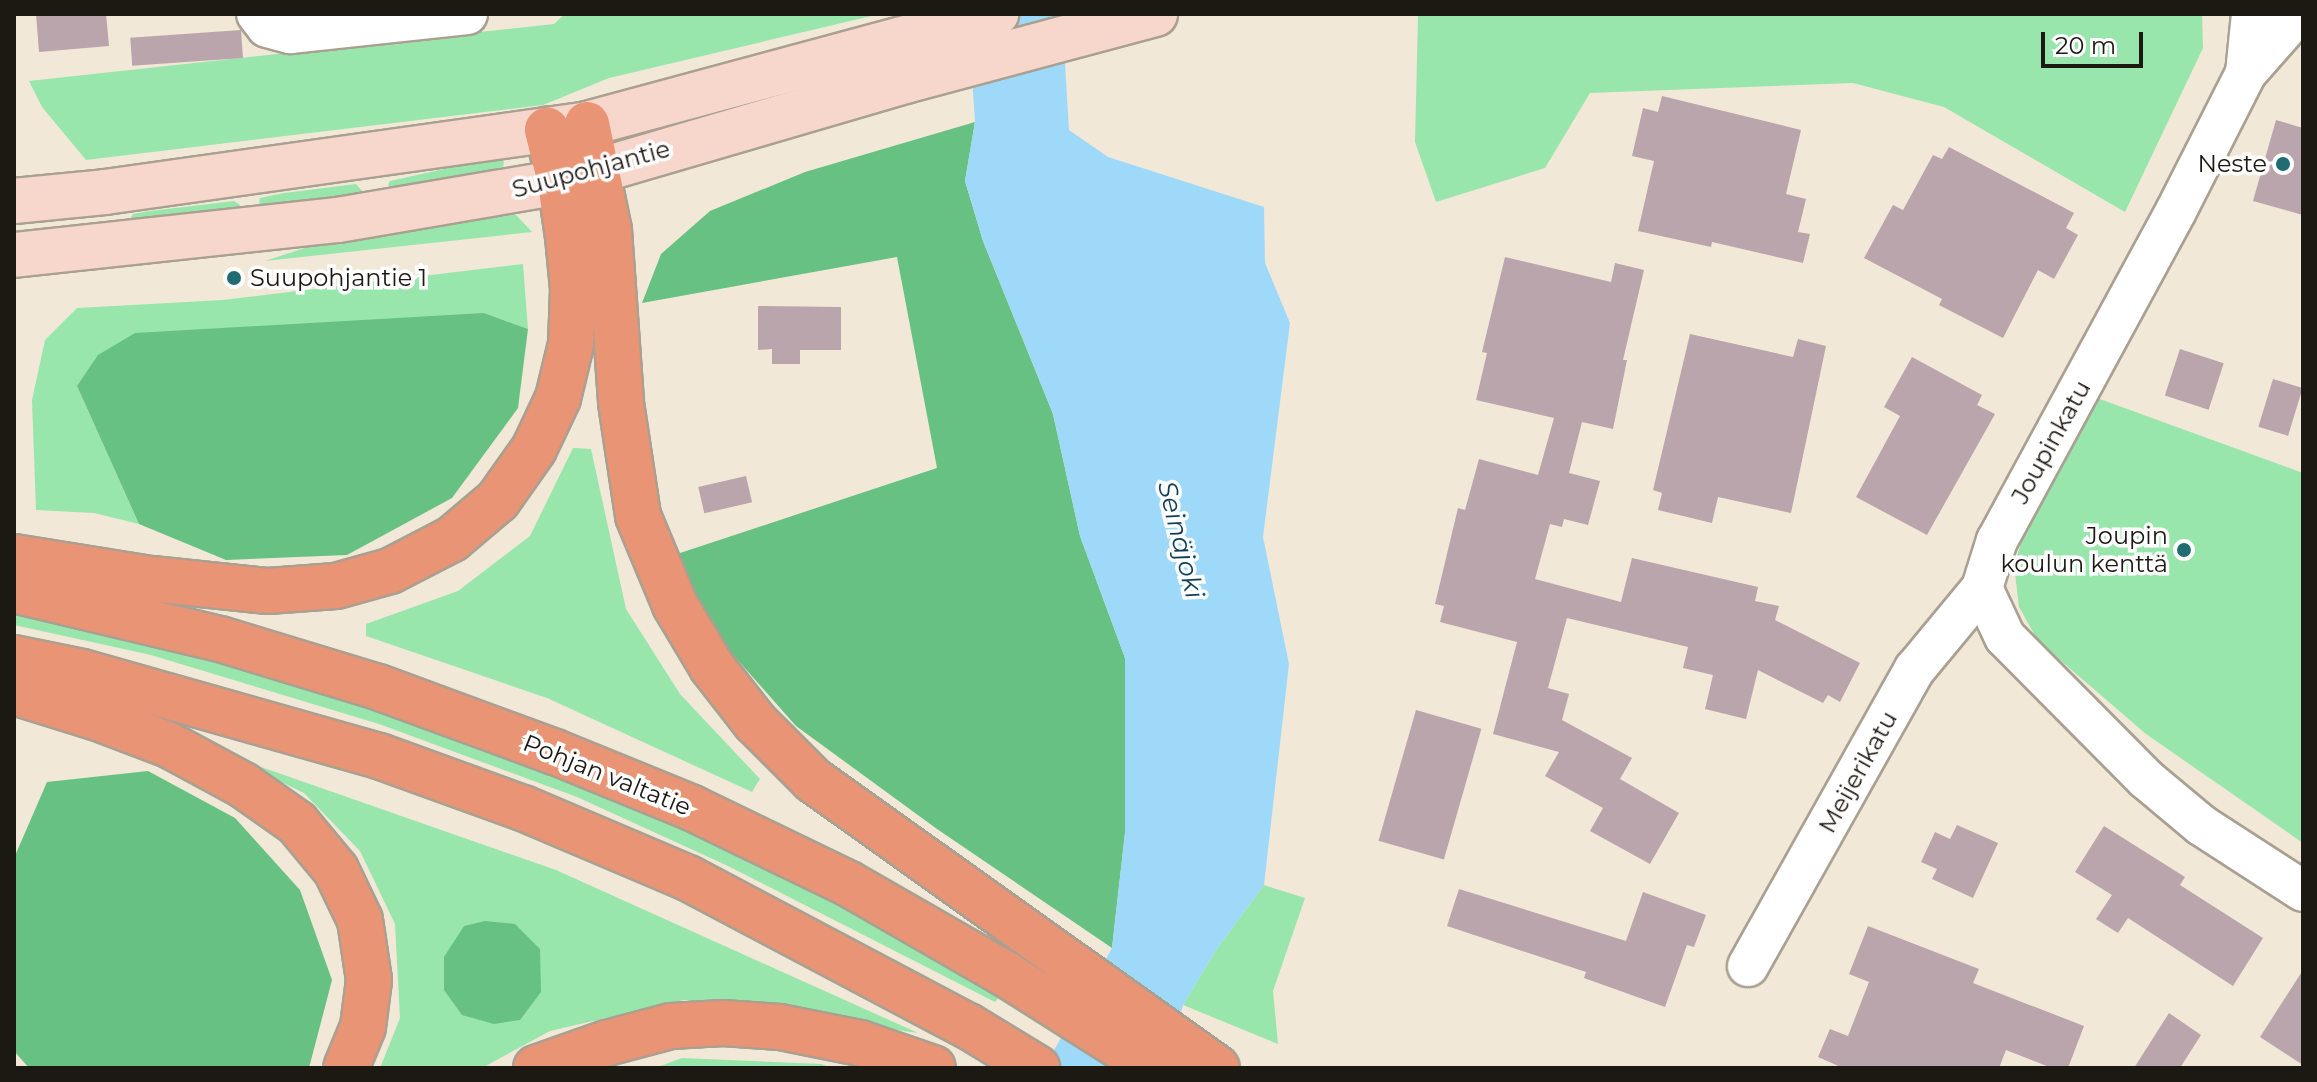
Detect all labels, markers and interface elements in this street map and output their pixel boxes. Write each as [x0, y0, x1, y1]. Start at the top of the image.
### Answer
scale bar [2045, 16, 2147, 66]
text: 20 m [2055, 31, 2116, 60]
street label: Suupohjantie [509, 134, 673, 204]
place label: Neste [2197, 150, 2267, 178]
marker: Neste [2274, 155, 2292, 173]
place label: Suupohjantie 1 [250, 264, 427, 292]
marker: Suupohjantie 1 [225, 269, 243, 287]
street label: Joupinkatu [2005, 375, 2097, 509]
water label: Seinäjoki [1150, 478, 1210, 602]
place label: Joupin koulun kenttä [2000, 522, 2168, 578]
marker: Joupin koulun kenttä [2175, 541, 2193, 559]
street label: Meijerikatu [1813, 706, 1903, 838]
street label: Pohjan valtatie [519, 728, 695, 822]

